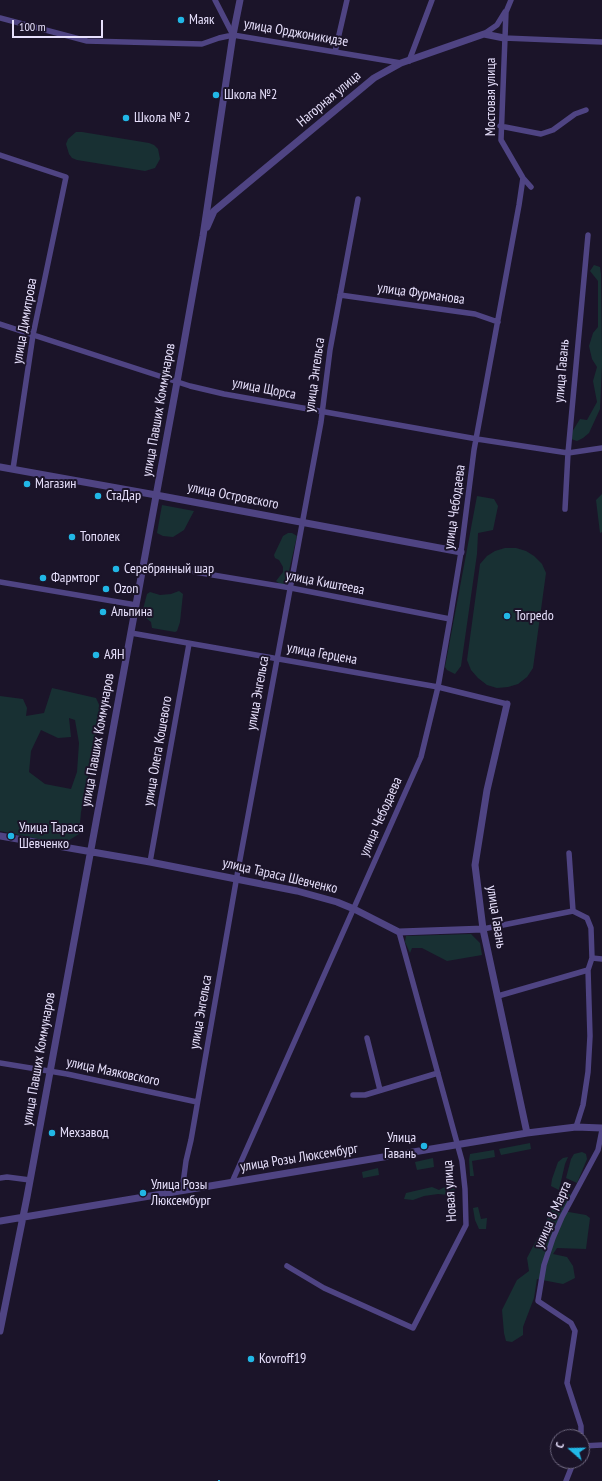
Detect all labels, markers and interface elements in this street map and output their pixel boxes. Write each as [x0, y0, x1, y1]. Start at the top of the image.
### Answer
scale bar [14, 12, 105, 38]
place label: Маяк [189, 12, 214, 28]
marker: Маяк [176, 15, 186, 25]
street label: улица Орджоникидзе [242, 16, 350, 50]
text: 100 m [19, 19, 46, 34]
street label: Мостовая улица [483, 58, 499, 136]
street label: Нагорная улица [294, 67, 364, 131]
place label: Школа №2 [224, 87, 277, 103]
marker: Школа №2 [211, 90, 221, 100]
place label: Школа № 2 [134, 110, 190, 126]
marker: Школа № 2 [121, 113, 131, 123]
street label: улица Димитрова [9, 277, 41, 365]
street label: улица Фурманова [376, 280, 466, 308]
street label: улица Энгельса [301, 337, 329, 413]
street label: улица Гавань [551, 339, 573, 403]
street label: улица Павших Коммунаров [139, 342, 179, 478]
street label: улица Щорса [231, 375, 297, 403]
street label: улица Чебодаева [441, 464, 469, 550]
place label: Магазин [35, 476, 76, 492]
marker: Магазин [22, 479, 32, 489]
street label: улица Островского [186, 479, 280, 513]
place label: СтаДар [106, 488, 141, 504]
marker: СтаДар [93, 491, 103, 501]
place label: Тополек [80, 529, 120, 545]
marker: Тополек [67, 532, 77, 542]
place label: Серебрянный шар [124, 561, 214, 577]
marker: Серебрянный шар [111, 564, 121, 574]
street label: улица Киштеева [284, 567, 366, 599]
place label: Фармторг [51, 570, 99, 586]
marker: Фармторг [38, 573, 48, 583]
place label: Ozon [114, 581, 139, 597]
marker: Ozon [101, 584, 111, 594]
place label: Альпина [111, 604, 152, 620]
marker: Альпина [98, 607, 108, 617]
place label: Torpedo [515, 608, 554, 624]
marker: Torpedo [502, 611, 512, 621]
street label: улица Герцена [286, 640, 358, 668]
place label: АЯН [104, 647, 125, 663]
marker: АЯН [91, 650, 101, 660]
street label: улица Энгельса [243, 654, 273, 732]
street label: улица Павших Коммунаров [78, 672, 118, 808]
street label: улица Олега Кошевого [140, 695, 176, 807]
street label: улица Чебодаева [356, 775, 406, 859]
place label: Улица Тараса Шевченко [19, 820, 84, 852]
marker: Улица Тараса Шевченко [6, 831, 16, 841]
street label: улица Тараса Шевченко [221, 855, 339, 897]
street label: улица Гавань [483, 884, 509, 950]
street label: улица Энгельса [186, 973, 216, 1051]
street label: улица Павших Коммунаров [19, 991, 59, 1127]
street label: улица Маяковского [65, 1054, 161, 1090]
place label: Мехзавод [60, 1125, 109, 1141]
marker: Мехзавод [47, 1128, 57, 1138]
place label: Улица Гавань [384, 1130, 416, 1162]
street label: улица Розы Люксембург [239, 1140, 359, 1176]
marker: Улица Гавань [419, 1141, 429, 1151]
street label: Новая улица [439, 1160, 461, 1222]
place label: Улица Розы Люксембург [151, 1177, 211, 1210]
street label: улица 8 Марта [531, 1179, 575, 1251]
marker: Улица Розы Люксембург [138, 1188, 148, 1198]
place label: Kovroff19 [259, 1351, 306, 1367]
marker: Kovroff19 [246, 1354, 256, 1364]
north arrow [550, 1429, 590, 1469]
text: С [552, 1440, 567, 1450]

